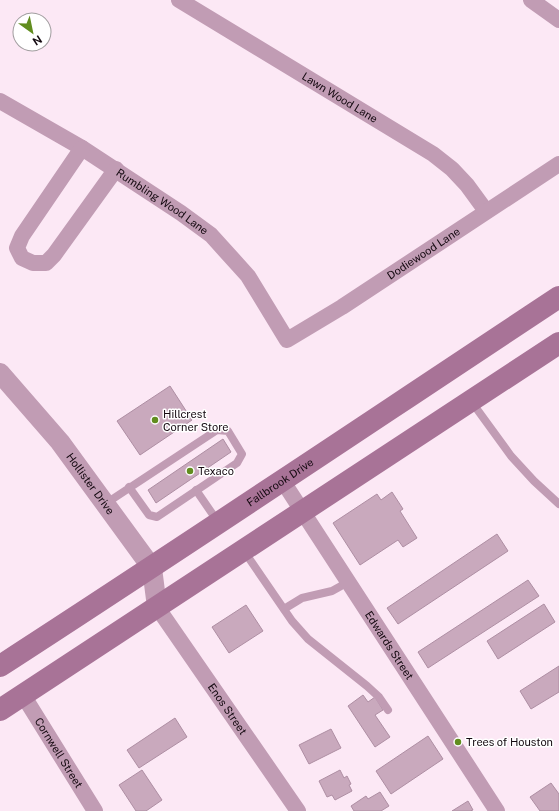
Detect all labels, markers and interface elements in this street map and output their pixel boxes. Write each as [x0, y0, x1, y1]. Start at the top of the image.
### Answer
north arrow [12, 12, 52, 52]
text: N [31, 33, 44, 48]
street label: Lawn Wood Lane [300, 70, 380, 125]
street label: Rumbling Wood Lane [114, 166, 210, 237]
street label: Dodiewood Lane [385, 225, 462, 282]
place label: Hillcrest Corner Store [163, 408, 229, 433]
marker: Hillcrest Corner Store [150, 415, 160, 425]
street label: Hollister Drive [64, 451, 117, 517]
street label: Fallbrook Drive [244, 456, 316, 509]
place label: Texaco [198, 465, 234, 477]
marker: Texaco [185, 466, 195, 476]
street label: Edwards Street [363, 609, 416, 682]
street label: Enos Street [206, 681, 249, 737]
street label: Cornwell Street [33, 715, 85, 790]
place label: Trees of Houston [466, 736, 553, 748]
marker: Trees of Houston [453, 737, 463, 747]

